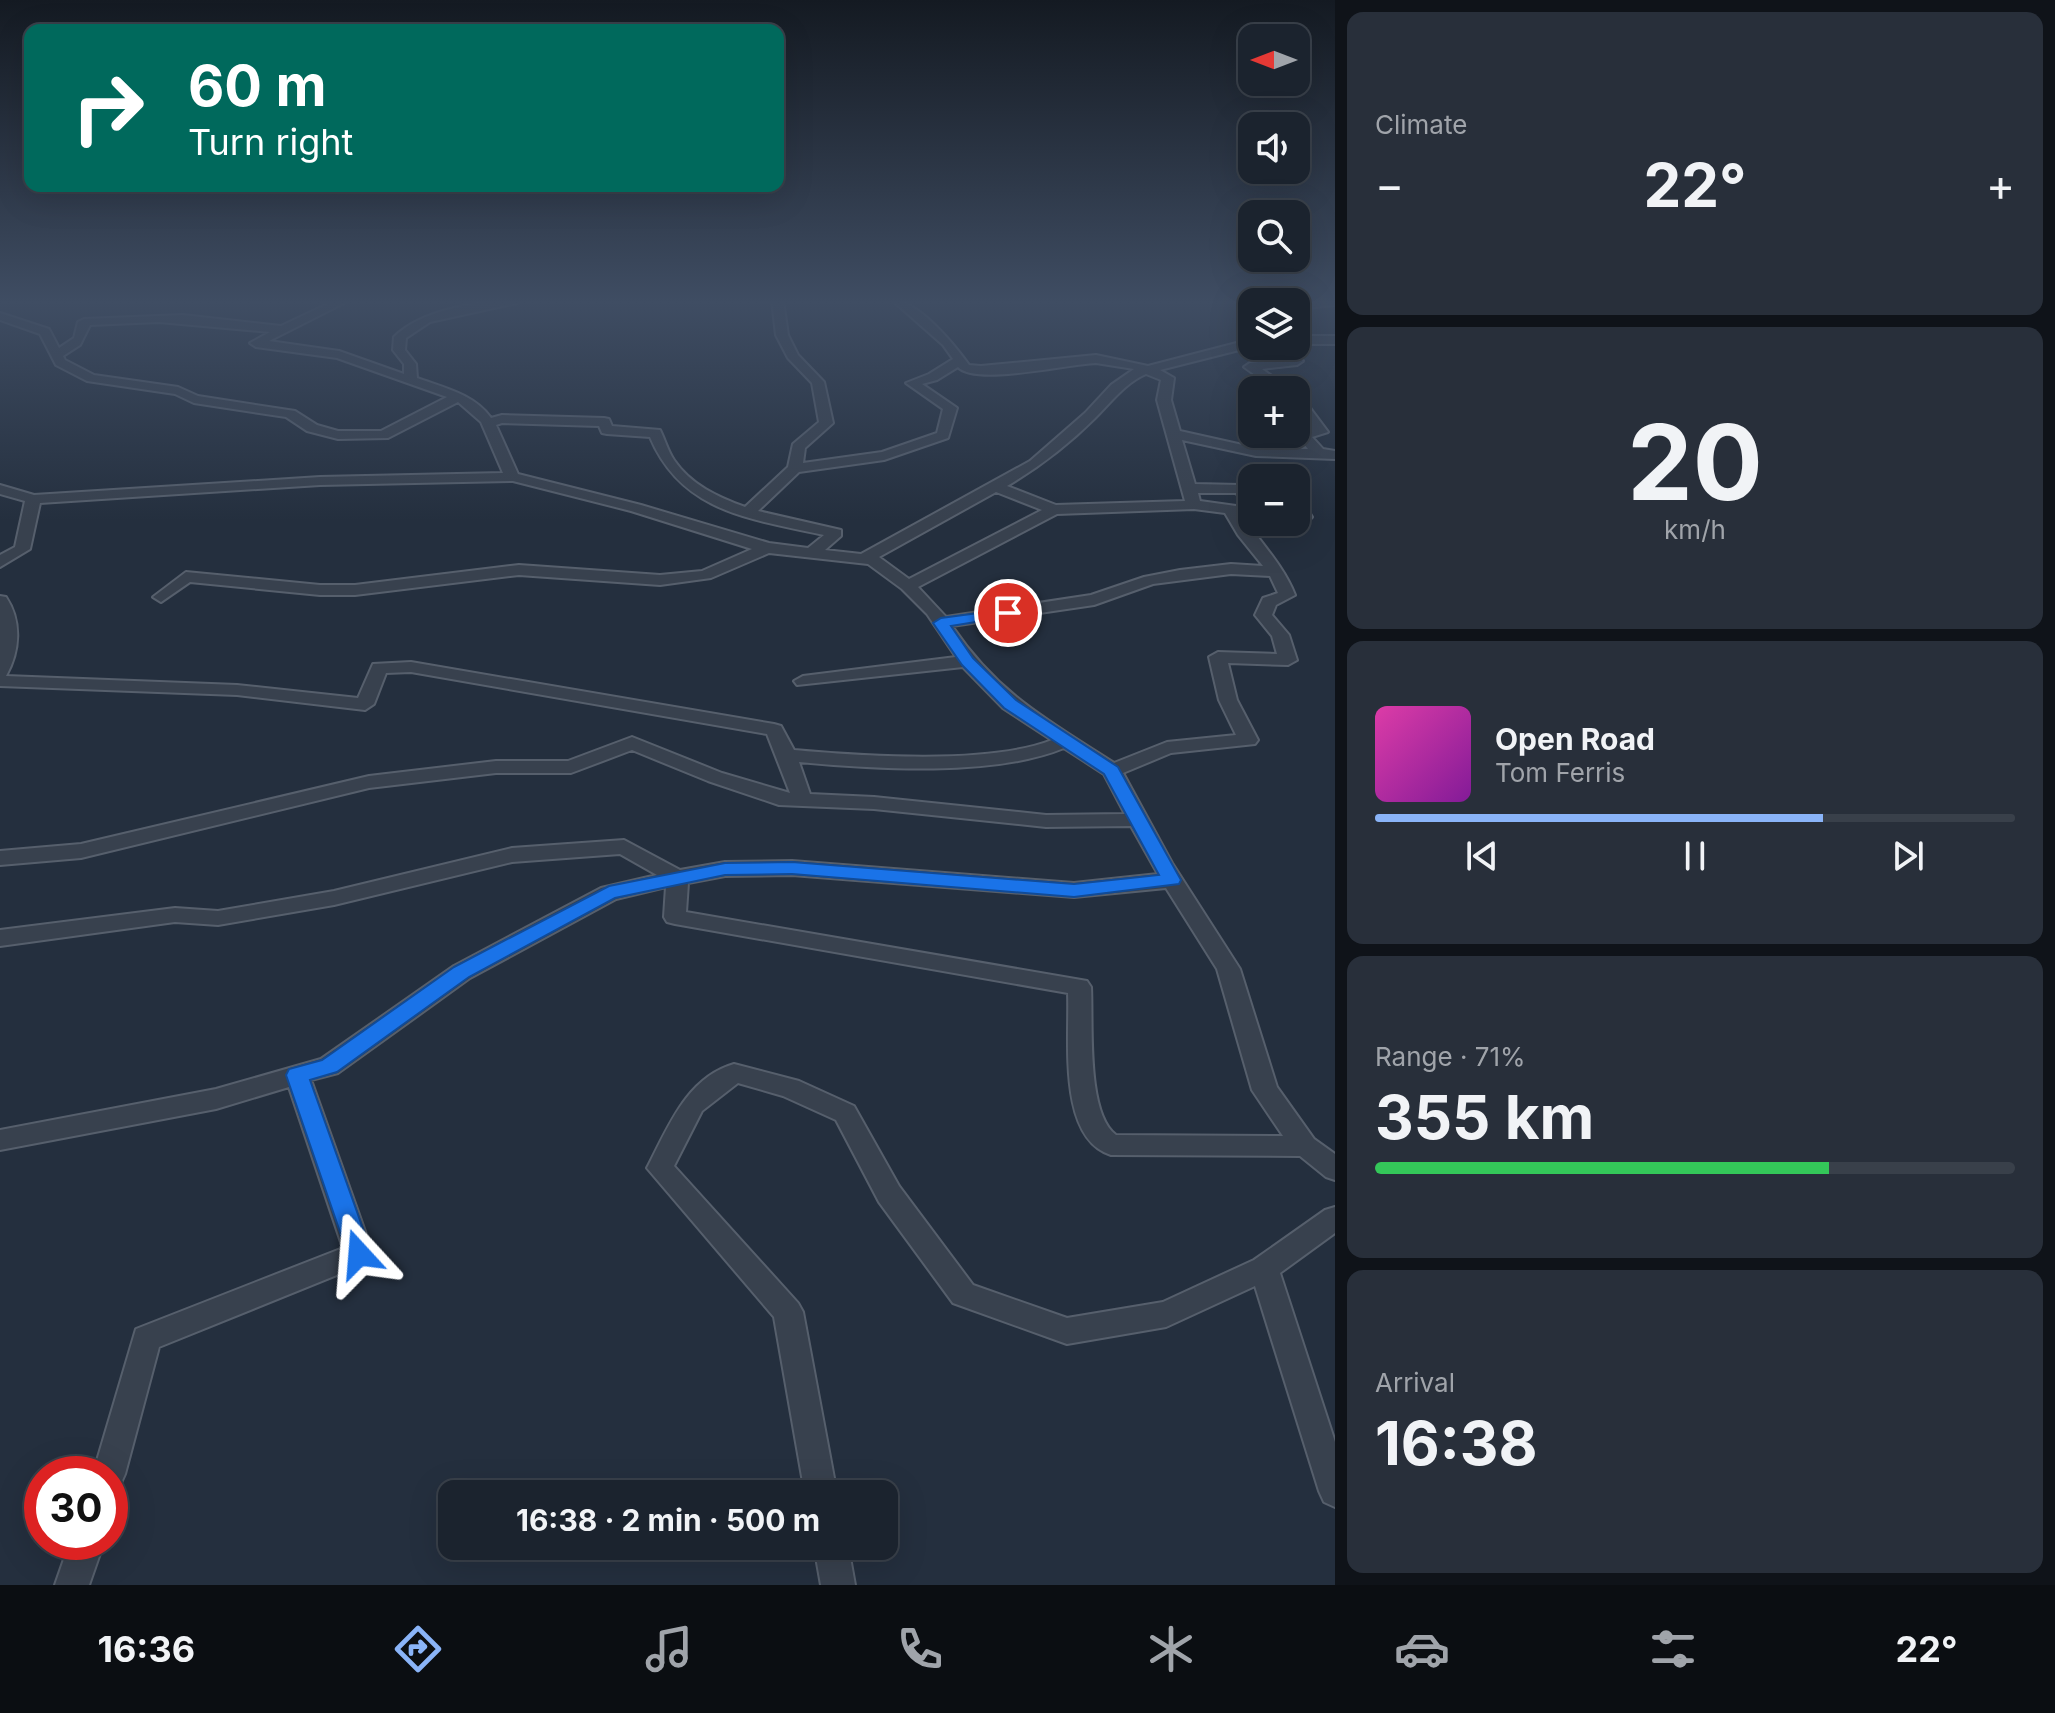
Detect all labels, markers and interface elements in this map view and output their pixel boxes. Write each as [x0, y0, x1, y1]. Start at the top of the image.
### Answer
north arrow [1238, 24, 1310, 96]
map controls [1238, 24, 1310, 536]
text: 60 m [188, 52, 327, 120]
icon: right [56, 56, 160, 160]
text: Climate [1375, 109, 1467, 140]
button: sound [1238, 112, 1310, 184]
text: Turn right [188, 120, 353, 164]
text: 22° [1643, 149, 1747, 221]
text: − [1375, 158, 1404, 212]
text: + [1986, 158, 2015, 212]
button: search [1238, 200, 1310, 272]
button: layers [1238, 288, 1310, 360]
button: + [1238, 376, 1310, 448]
text: 20 [1627, 399, 1763, 525]
button: − [1238, 464, 1310, 536]
text: km/h [1664, 514, 1726, 545]
pin [974, 579, 1042, 647]
icon: arrive [986, 591, 1030, 635]
text: Open Road [1495, 721, 1655, 757]
text: Tom Ferris [1495, 757, 1625, 788]
icon: previous [1460, 834, 1504, 878]
icon: pause [1673, 834, 1717, 878]
icon: next [1886, 834, 1930, 878]
text: Range · 71% [1375, 1041, 1526, 1072]
text: 355 km [1375, 1081, 1594, 1153]
position arrow [317, 1212, 401, 1296]
text: Arrival [1375, 1367, 1455, 1398]
text: 16:38 [1375, 1407, 1538, 1479]
speed limit sign: 30 [24, 1456, 128, 1560]
text: 16:38 · 2 min · 500 m [516, 1502, 820, 1538]
icon: directions [390, 1621, 446, 1677]
icon: music [641, 1621, 697, 1677]
icon: phone [892, 1621, 948, 1677]
icon: climate [1143, 1621, 1199, 1677]
icon: car [1394, 1621, 1450, 1677]
icon: filters [1645, 1621, 1701, 1677]
text: 16:36 [97, 1627, 195, 1671]
text: 22° [1896, 1627, 1957, 1671]

